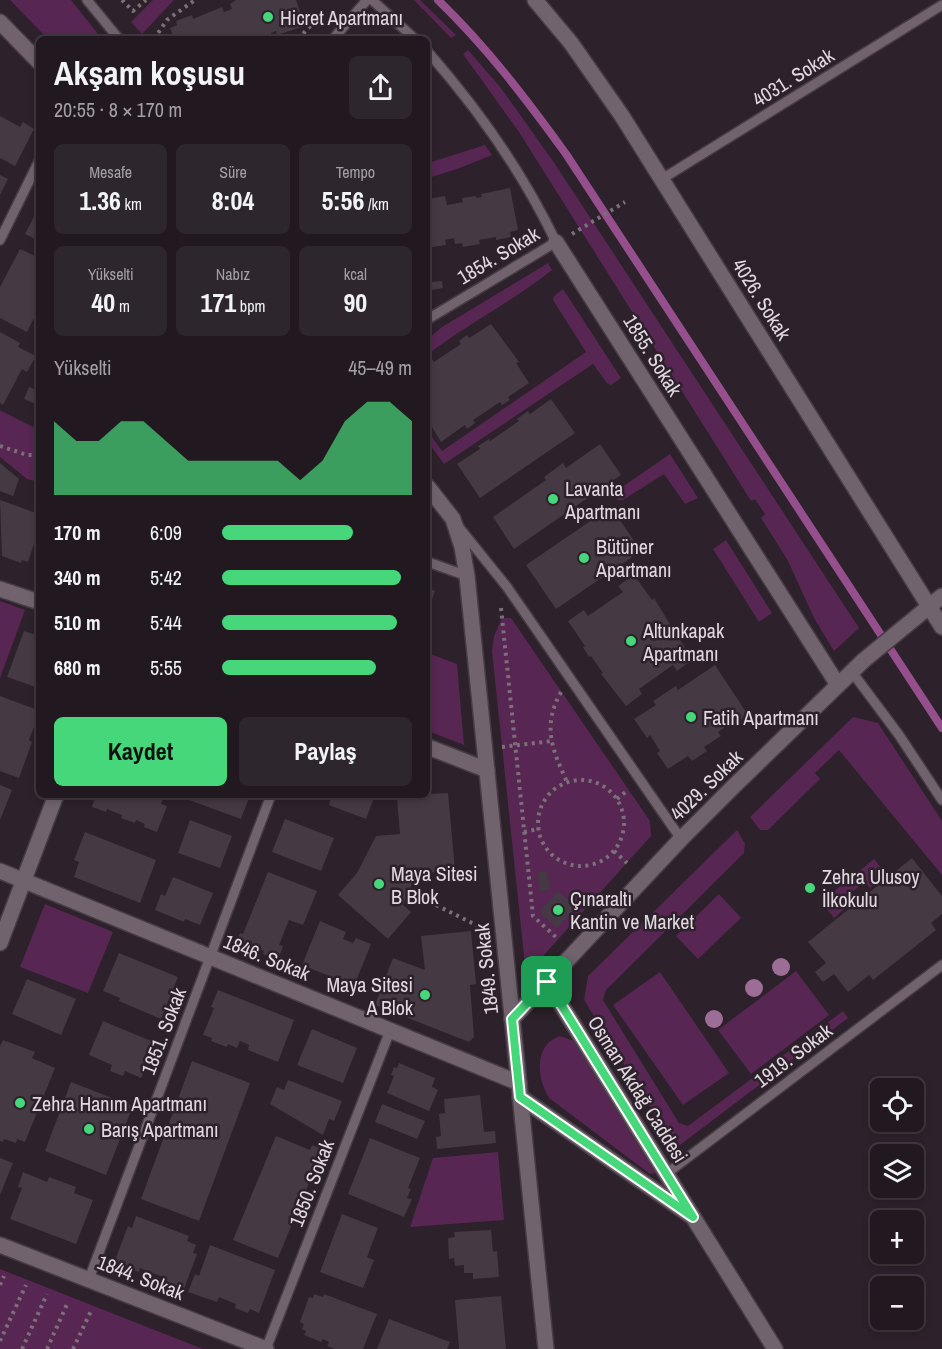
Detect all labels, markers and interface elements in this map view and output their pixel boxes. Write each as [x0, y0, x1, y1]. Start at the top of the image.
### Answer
place label: Hicret Apartmanı [280, 4, 403, 31]
marker: Hicret Apartmanı [261, 10, 275, 24]
street label: 4031. Sokak [747, 41, 839, 113]
text: Akşam koşusu [54, 51, 245, 95]
button: share [349, 56, 412, 119]
text: 20:55 · 8 × 170 m [54, 96, 182, 123]
text: Mesafe [89, 161, 132, 183]
text: Süre [219, 161, 247, 183]
text: Tempo [336, 161, 375, 183]
text: 1.36 [79, 183, 121, 218]
text: 8:04 [212, 183, 254, 218]
text: 5:56 [322, 183, 364, 218]
text: km [121, 193, 142, 215]
text: /km [364, 193, 389, 215]
street label: 1854. Sokak [452, 220, 545, 290]
street label: 4026. Sokak [726, 253, 798, 345]
text: Yükselti [88, 263, 134, 285]
text: Nabız [216, 263, 250, 285]
text: kcal [344, 263, 367, 285]
text: 40 [92, 285, 115, 320]
text: 171 [201, 285, 236, 320]
text: 90 [343, 285, 367, 320]
text: m [115, 295, 130, 317]
text: bpm [236, 295, 265, 317]
street label: 1855. Sokak [617, 309, 689, 401]
text: Yükselti [54, 354, 111, 381]
text: 45–49 m [348, 354, 412, 381]
place label: Lavanta Apartmanı [564, 475, 641, 525]
marker: Lavanta Apartmanı [546, 492, 560, 506]
text: 170 m [54, 519, 101, 546]
text: 6:09 [150, 519, 182, 546]
place label: Bütüner Apartmanı [595, 533, 672, 583]
marker: Bütüner Apartmanı [577, 551, 591, 565]
text: 340 m [54, 564, 101, 591]
text: 5:42 [150, 564, 182, 591]
text: 510 m [54, 609, 101, 636]
text: 5:44 [150, 609, 182, 636]
place label: Altunkapak Apartmanı [642, 617, 725, 667]
marker: Altunkapak Apartmanı [624, 634, 638, 648]
text: 680 m [54, 654, 101, 681]
text: 5:55 [150, 654, 182, 681]
place label: Fatih Apartmanı [703, 704, 819, 731]
marker: Fatih Apartmanı [684, 710, 698, 724]
button: Kaydet [54, 717, 227, 786]
button: Paylaş [239, 717, 412, 786]
street label: 4029. Sokak [664, 743, 749, 826]
place label: Maya Sitesi B Blok [391, 860, 478, 910]
place label: Zehra Ulusoy İlkokulu [822, 863, 920, 913]
marker: Maya Sitesi B Blok [372, 877, 386, 891]
marker: Zehra Ulusoy İlkokulu [803, 881, 817, 895]
place label: Çınaraltı Kantin ve Market [570, 885, 694, 935]
marker: Çınaraltı Kantin ve Market [551, 903, 565, 917]
street label: 1849. Sokak [468, 921, 504, 1016]
street label: 1846. Sokak [220, 927, 315, 987]
pin [521, 956, 572, 1007]
icon: arrive [530, 965, 563, 998]
place label: Maya Sitesi A Blok [326, 971, 414, 1021]
street label: 1851. Sokak [134, 983, 192, 1078]
marker: Maya Sitesi A Blok [418, 988, 432, 1002]
street label: Osman Akdağ Caddesi [582, 1010, 694, 1168]
street label: 1919. Sokak [748, 1016, 838, 1093]
map controls [870, 1078, 924, 1330]
button: locate [870, 1078, 924, 1132]
place label: Zehra Hanım Apartmanı [32, 1090, 207, 1117]
marker: Zehra Hanım Apartmanı [13, 1096, 27, 1110]
place label: Barış Apartmanı [101, 1116, 219, 1143]
marker: Barış Apartmanı [82, 1122, 96, 1136]
street label: 1850. Sokak [282, 1135, 340, 1230]
button: layers [870, 1144, 924, 1198]
button: + [870, 1210, 924, 1264]
street label: 1844. Sokak [94, 1248, 189, 1306]
button: − [870, 1276, 924, 1330]

